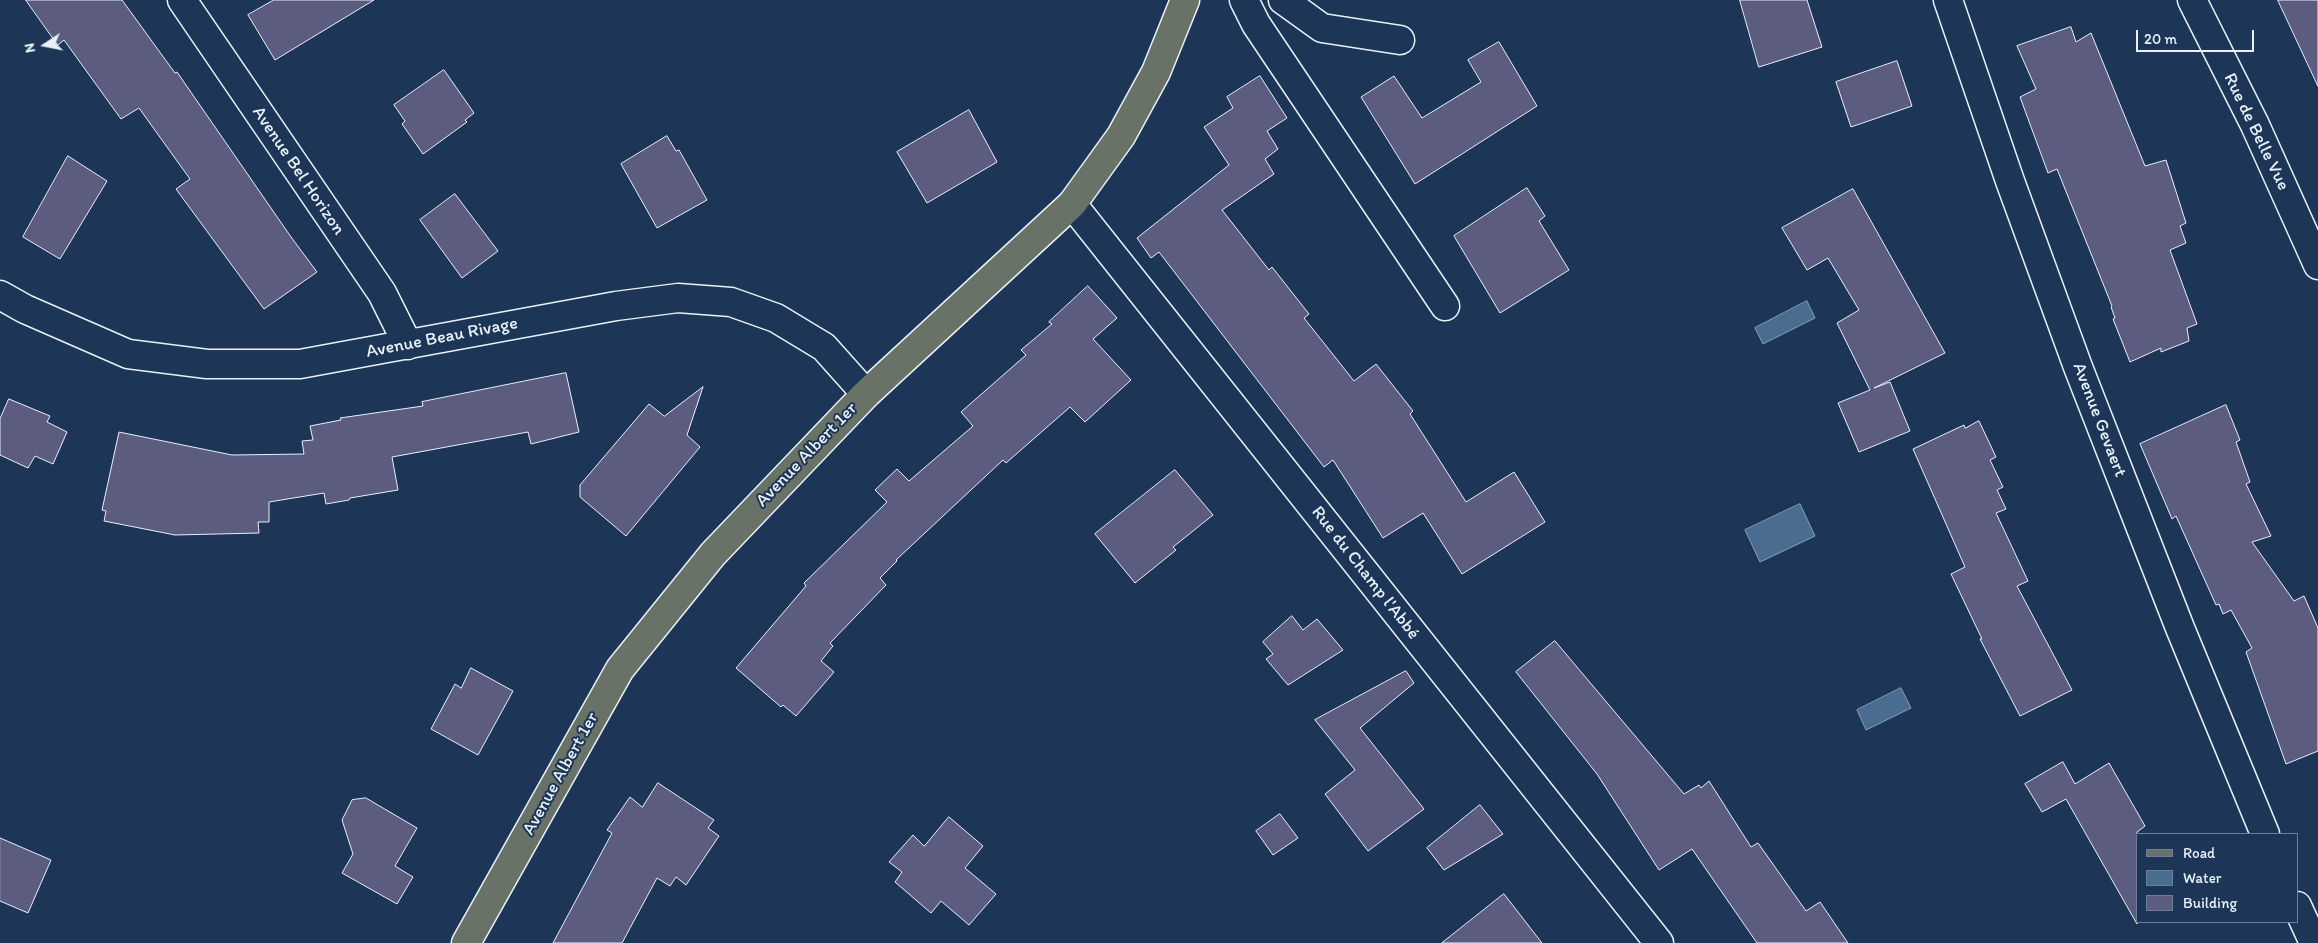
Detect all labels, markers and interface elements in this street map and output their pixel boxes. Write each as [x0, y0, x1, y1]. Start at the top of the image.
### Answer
north arrow [20, 20, 70, 70]
scale bar [2138, 20, 2256, 52]
text: 20 m [2144, 30, 2177, 48]
text: N [21, 42, 39, 54]
street label: Rue de Belle Vue [2218, 70, 2294, 194]
street label: Avenue Bel Horizon [247, 103, 349, 239]
street label: Avenue Beau Rivage [364, 313, 520, 363]
street label: Avenue Gevaert [2067, 360, 2131, 480]
street label: Avenue Albert 1er [752, 398, 862, 512]
street label: Rue du Champ l'Abbé [1306, 502, 1424, 644]
street label: Avenue Albert 1er [518, 709, 604, 839]
legend [2136, 833, 2298, 923]
text: Road [2183, 844, 2215, 862]
text: Water [2183, 869, 2221, 887]
text: Building [2183, 894, 2237, 912]

